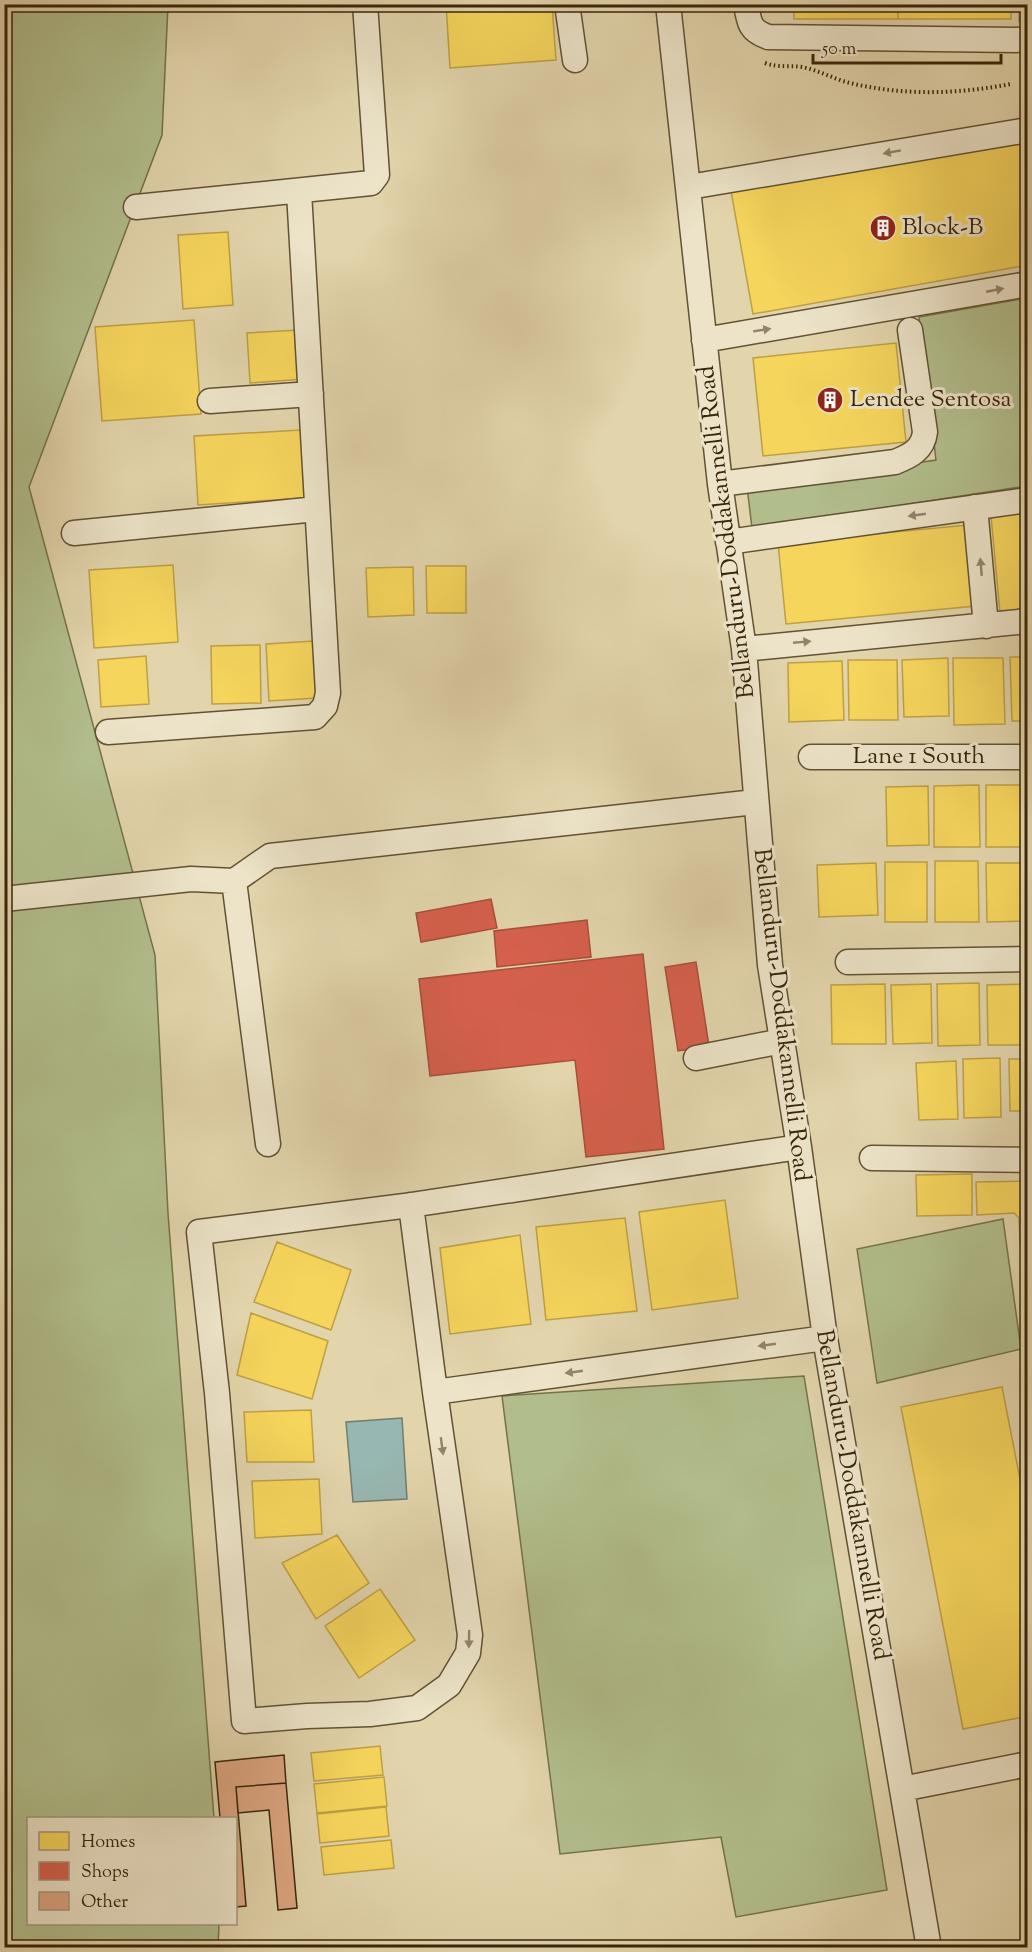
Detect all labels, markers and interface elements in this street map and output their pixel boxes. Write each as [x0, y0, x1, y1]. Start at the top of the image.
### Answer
scale bar [813, 27, 1000, 65]
text: 50 m [821, 37, 857, 63]
one-way arrow [882, 148, 901, 157]
place label: Block-B [902, 211, 983, 245]
building icon: Block-B [868, 213, 898, 243]
one-way arrow [986, 285, 1005, 294]
one-way arrow [752, 325, 771, 334]
street label: Bellanduru-Doddakannelli Road [690, 363, 764, 701]
place label: Lendee Sentosa [850, 383, 1012, 417]
building icon: Lendee Sentosa [815, 385, 845, 415]
one-way arrow [907, 511, 926, 520]
one-way arrow [976, 558, 986, 577]
one-way arrow [792, 638, 811, 647]
street label: Lane 1 South [853, 740, 985, 774]
street label: Bellanduru-Doddakannelli Road [744, 846, 818, 1184]
street label: Bellanduru-Doddakannelli Road [806, 1327, 898, 1664]
one-way arrow [757, 1341, 776, 1350]
one-way arrow [564, 1368, 583, 1377]
one-way arrow [438, 1437, 447, 1456]
one-way arrow [464, 1630, 474, 1649]
legend [27, 1817, 237, 1925]
text: Homes [81, 1830, 135, 1856]
text: Shops [81, 1860, 129, 1886]
text: Other [81, 1890, 128, 1916]

